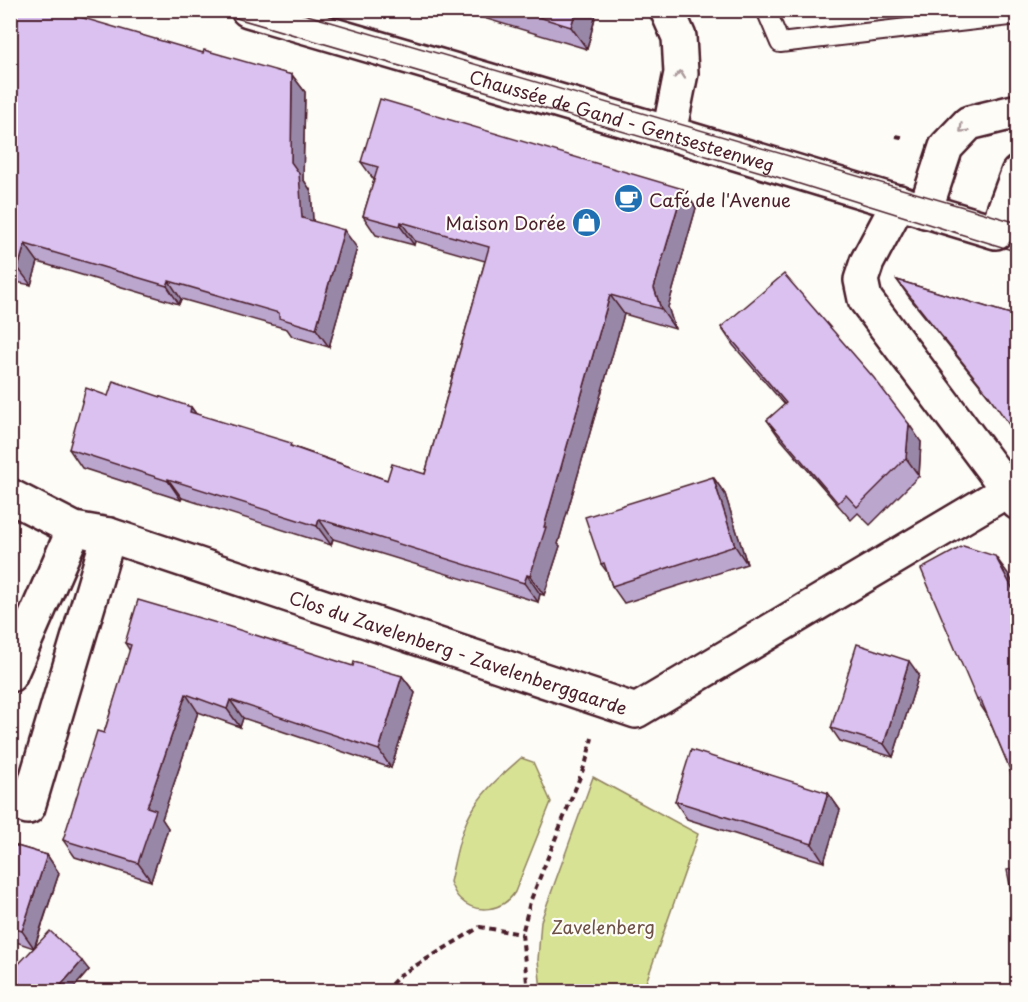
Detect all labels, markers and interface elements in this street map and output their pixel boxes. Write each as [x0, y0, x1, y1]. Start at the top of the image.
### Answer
street label: Chaussée de Gand - Gentsesteenweg [466, 62, 778, 178]
one-way arrow [673, 71, 686, 80]
one-way arrow [960, 122, 971, 133]
cafe icon: Café de l'Avenue [612, 183, 644, 215]
place label: Café de l'Avenue [649, 186, 791, 213]
shop icon: Maison Dorée [571, 206, 603, 238]
place label: Maison Dorée [445, 209, 566, 236]
street label: Clos du Zavelenberg - Zavelenberggaarde [286, 583, 631, 721]
park label: Zavelenberg [551, 913, 655, 940]

